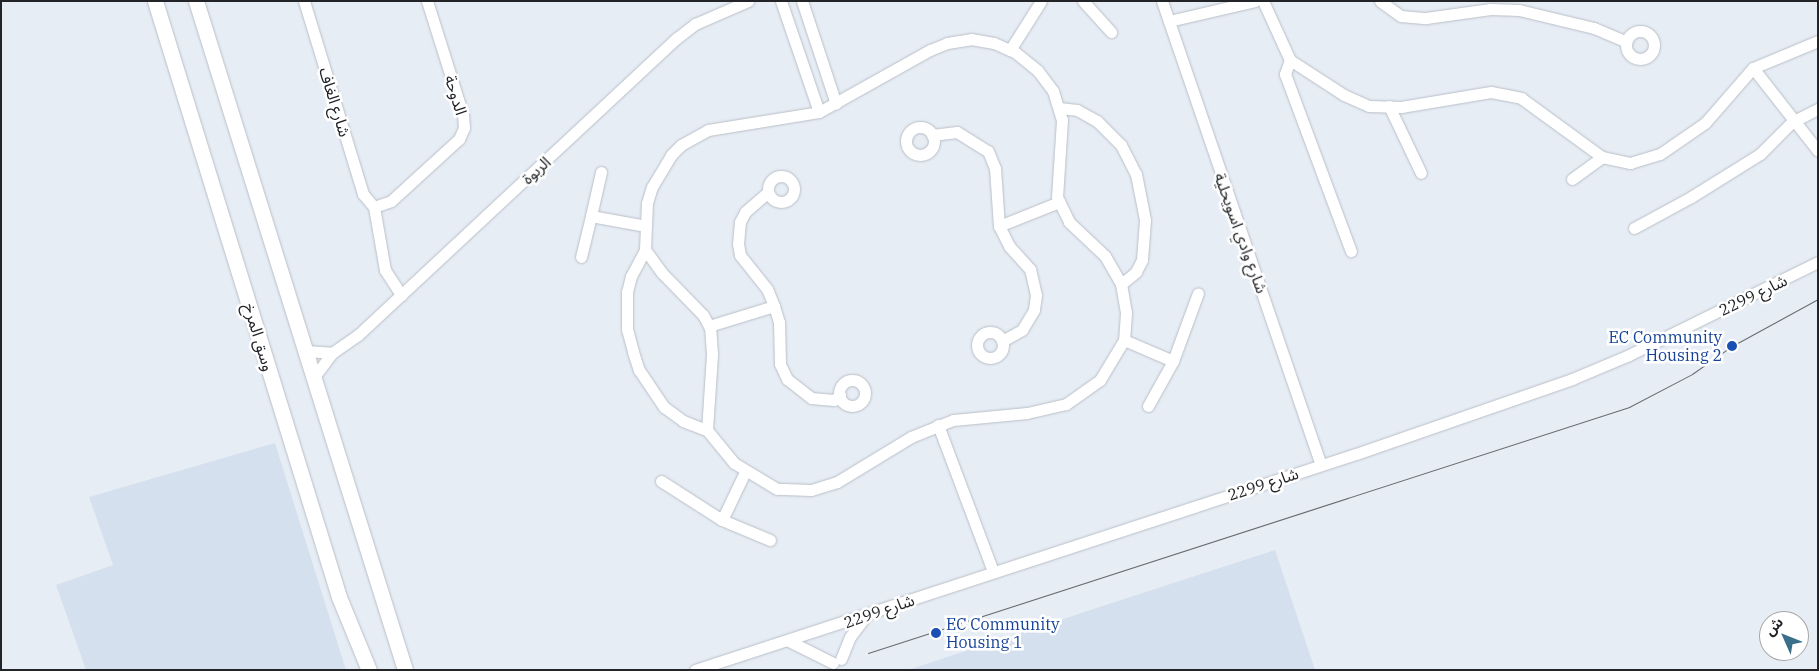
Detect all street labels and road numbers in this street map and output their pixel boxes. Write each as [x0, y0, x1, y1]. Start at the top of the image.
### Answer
street label: شارع الغاف [315, 65, 355, 139]
street label: الدوحة [441, 73, 471, 117]
street label: الربوة [518, 152, 554, 188]
street label: شارع وادي اسويحلية [1210, 170, 1272, 296]
street label: شارع 2299 [1716, 270, 1790, 320]
street label: وسق المرخ [240, 301, 278, 373]
street label: شارع 2299 [1225, 464, 1301, 504]
street label: شارع 2299 [841, 590, 917, 632]

